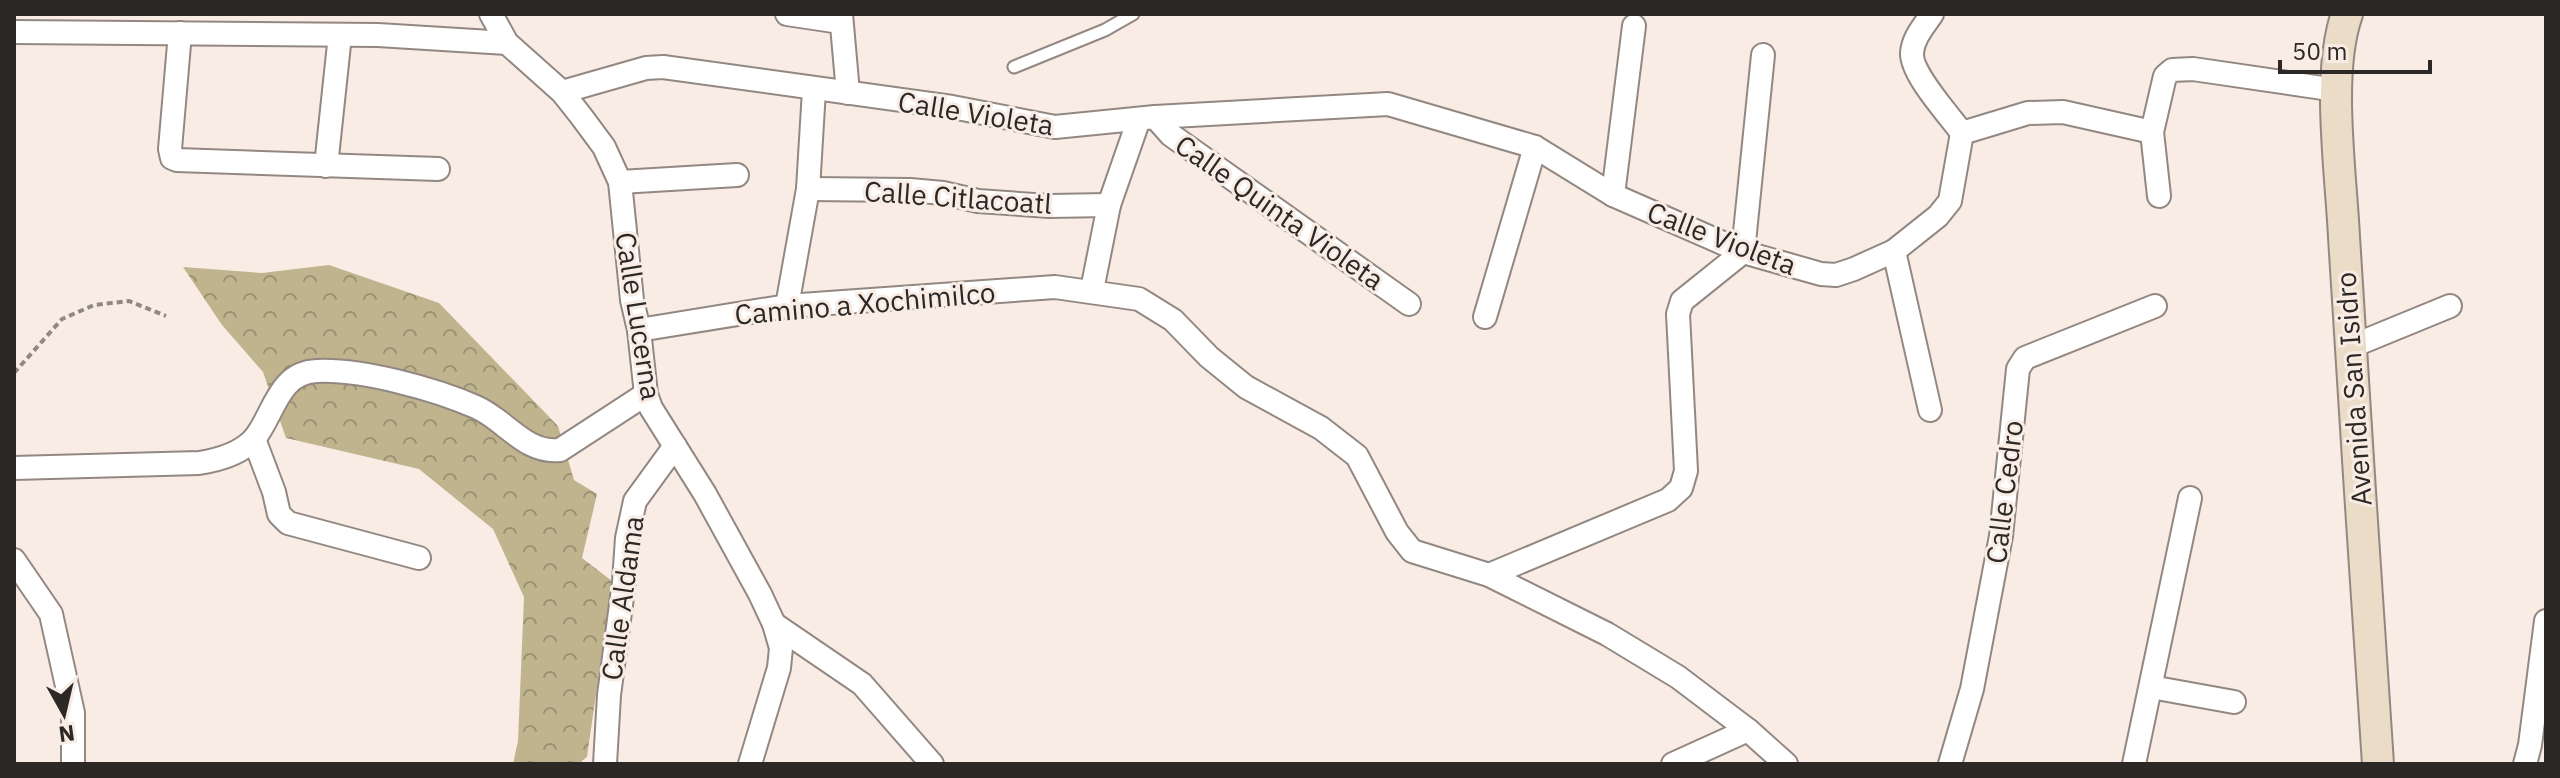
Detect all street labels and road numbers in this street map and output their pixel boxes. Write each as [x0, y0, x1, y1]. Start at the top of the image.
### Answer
street label: Calle Violeta [896, 82, 1056, 144]
street label: Calle Quinta Violeta [1168, 126, 1392, 298]
street label: Calle Citlacoatl [863, 172, 1053, 222]
street label: Calle Violeta [1642, 193, 1802, 283]
street label: Calle Lucerna [607, 229, 671, 403]
street label: Avenida San Isidro [2326, 271, 2380, 507]
street label: Camino a Xochimilco [733, 273, 997, 333]
street label: Calle Cedro [1977, 418, 2031, 566]
street label: Calle Aldama [592, 513, 652, 683]

